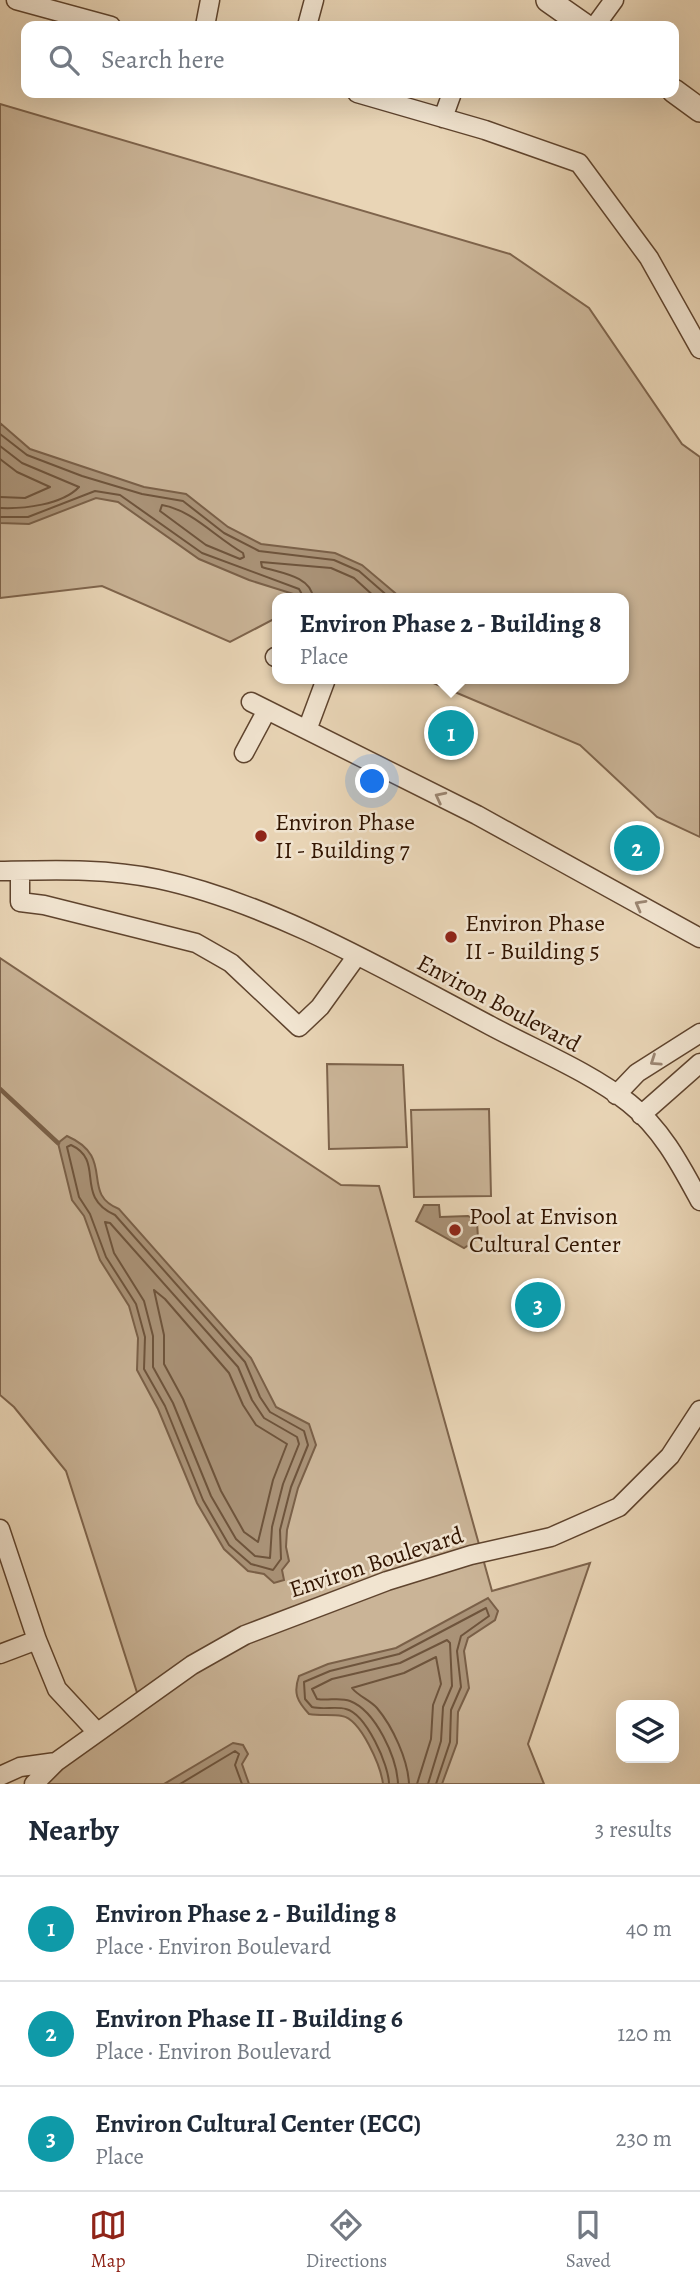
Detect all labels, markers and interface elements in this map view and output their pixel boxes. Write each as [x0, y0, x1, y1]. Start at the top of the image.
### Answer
search box [21, 21, 679, 98]
icon: search [45, 41, 83, 79]
text: Search here [101, 42, 225, 77]
popup [272, 593, 629, 684]
text: Environ Phase 2 - Building 8 [300, 606, 601, 641]
text: Place [300, 641, 348, 672]
pin: 1 [428, 707, 474, 759]
your location [355, 764, 389, 798]
one-way arrow [435, 791, 447, 805]
place label: Environ Phase II - Building 7 [275, 806, 415, 866]
pin: 2 [614, 822, 660, 874]
marker: Environ Phase II - Building 7 [253, 828, 269, 844]
one-way arrow [635, 900, 648, 913]
place label: Environ Phase II - Building 5 [465, 907, 605, 967]
marker: Environ Phase II - Building 5 [443, 929, 459, 945]
street label: Environ Boulevard [411, 946, 587, 1060]
one-way arrow [650, 1053, 663, 1065]
place label: Pool at Envison Cultural Center [469, 1200, 621, 1260]
marker: Pool at Envison Cultural Center [447, 1222, 463, 1238]
pin: 3 [515, 1279, 561, 1331]
street label: Environ Boulevard [285, 1519, 467, 1605]
map controls [616, 1700, 679, 1763]
button: layers [616, 1700, 679, 1763]
text: Nearby [28, 1810, 119, 1850]
text: 3 results [595, 1814, 672, 1845]
text: Environ Phase 2 - Building 8 [95, 1896, 397, 1931]
text: 1 [47, 1913, 55, 1944]
text: 40 m [626, 1913, 672, 1944]
text: Place · Environ Boulevard [95, 1931, 331, 1962]
text: Environ Phase II - Building 6 [95, 2001, 403, 2036]
text: 2 [45, 2018, 57, 2049]
text: 120 m [617, 2018, 672, 2049]
text: Place · Environ Boulevard [95, 2036, 331, 2067]
text: Environ Cultural Center (ECC) [95, 2106, 421, 2141]
text: 3 [46, 2123, 56, 2154]
text: 230 m [616, 2123, 672, 2154]
text: Place [95, 2141, 144, 2172]
tab: Map [89, 2206, 127, 2274]
tab: Directions [306, 2206, 387, 2274]
tab: Saved [566, 2206, 611, 2274]

